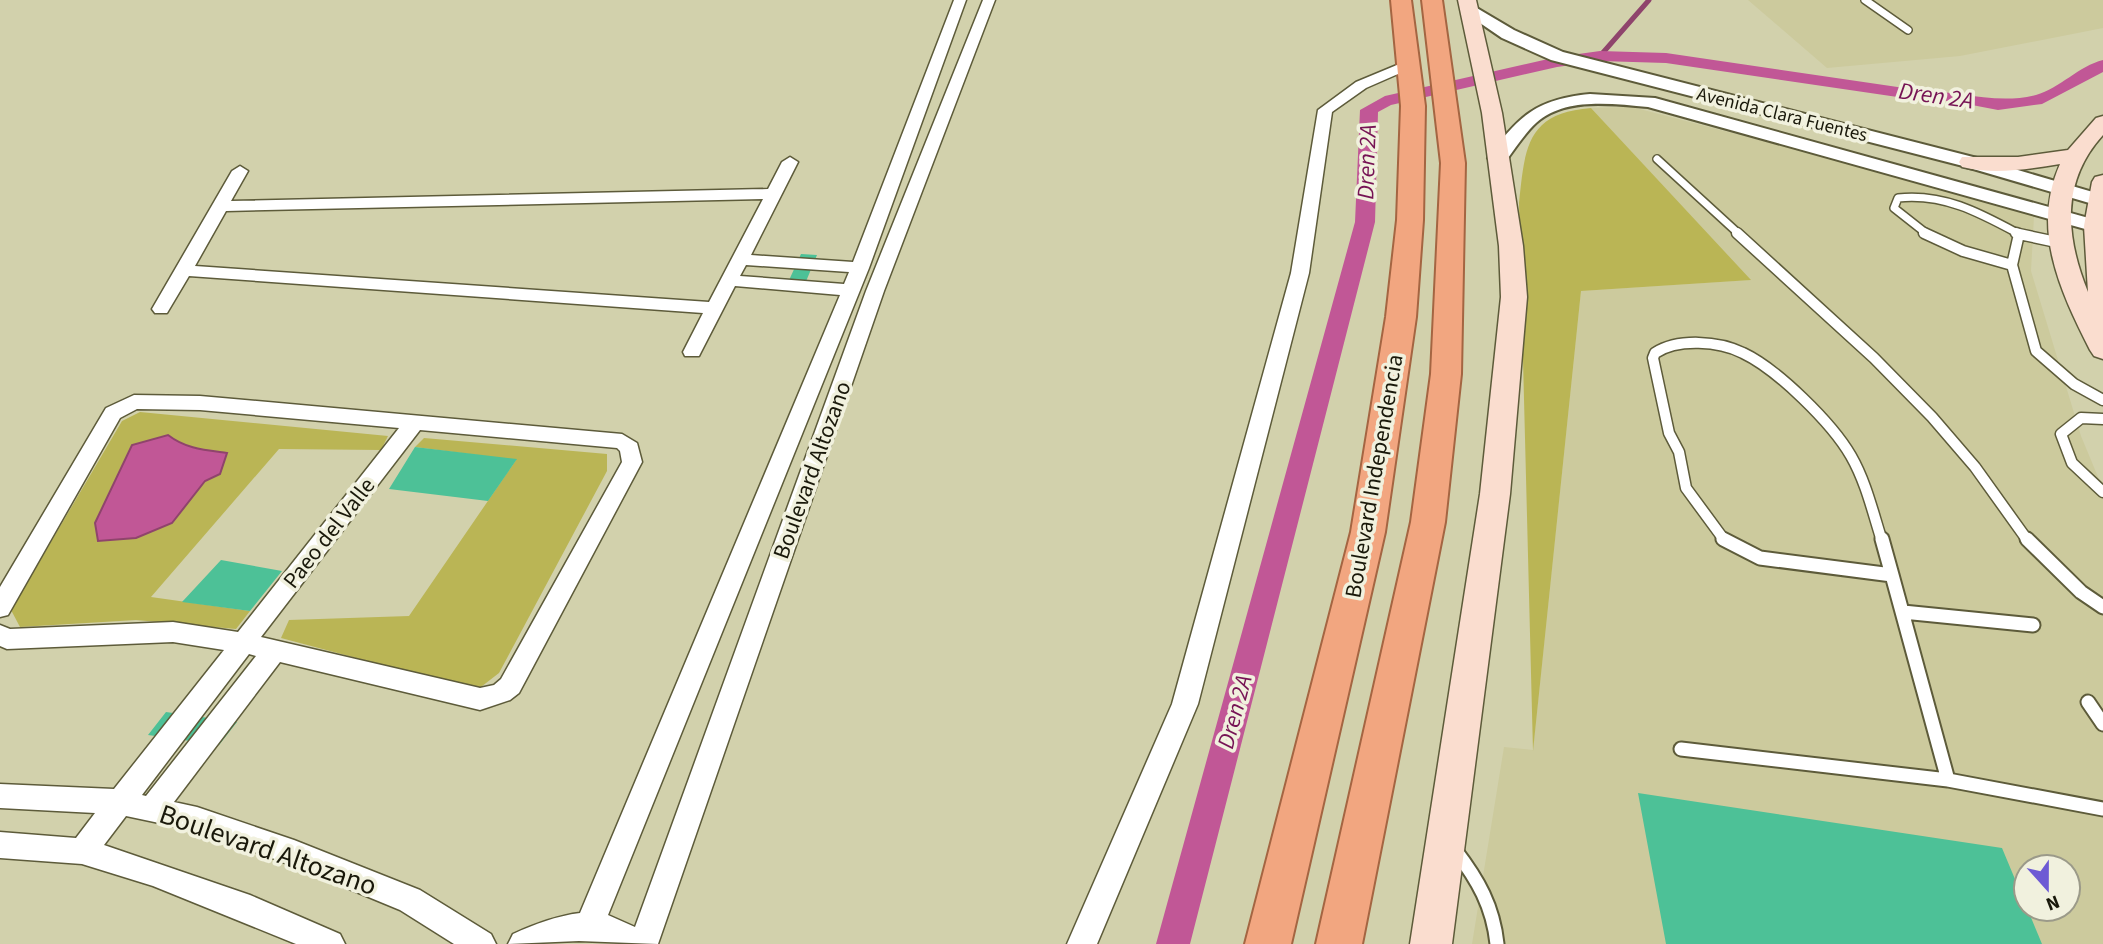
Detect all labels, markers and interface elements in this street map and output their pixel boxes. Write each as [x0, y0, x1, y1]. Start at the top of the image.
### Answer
water label: Dren 2A [1896, 73, 1976, 119]
street label: Avenida Clara Fuentes [1694, 81, 1870, 149]
water label: Dren 2A [1348, 124, 1386, 200]
street label: Boulevard Independencia [1336, 352, 1412, 600]
street label: Boulevard Altozano [765, 377, 859, 563]
street label: Paeo del Valle [275, 471, 383, 595]
water label: Dren 2A [1208, 671, 1262, 753]
street label: Boulevard Altozano [154, 794, 382, 906]
north arrow [2012, 853, 2082, 923]
text: N [2042, 888, 2063, 917]

